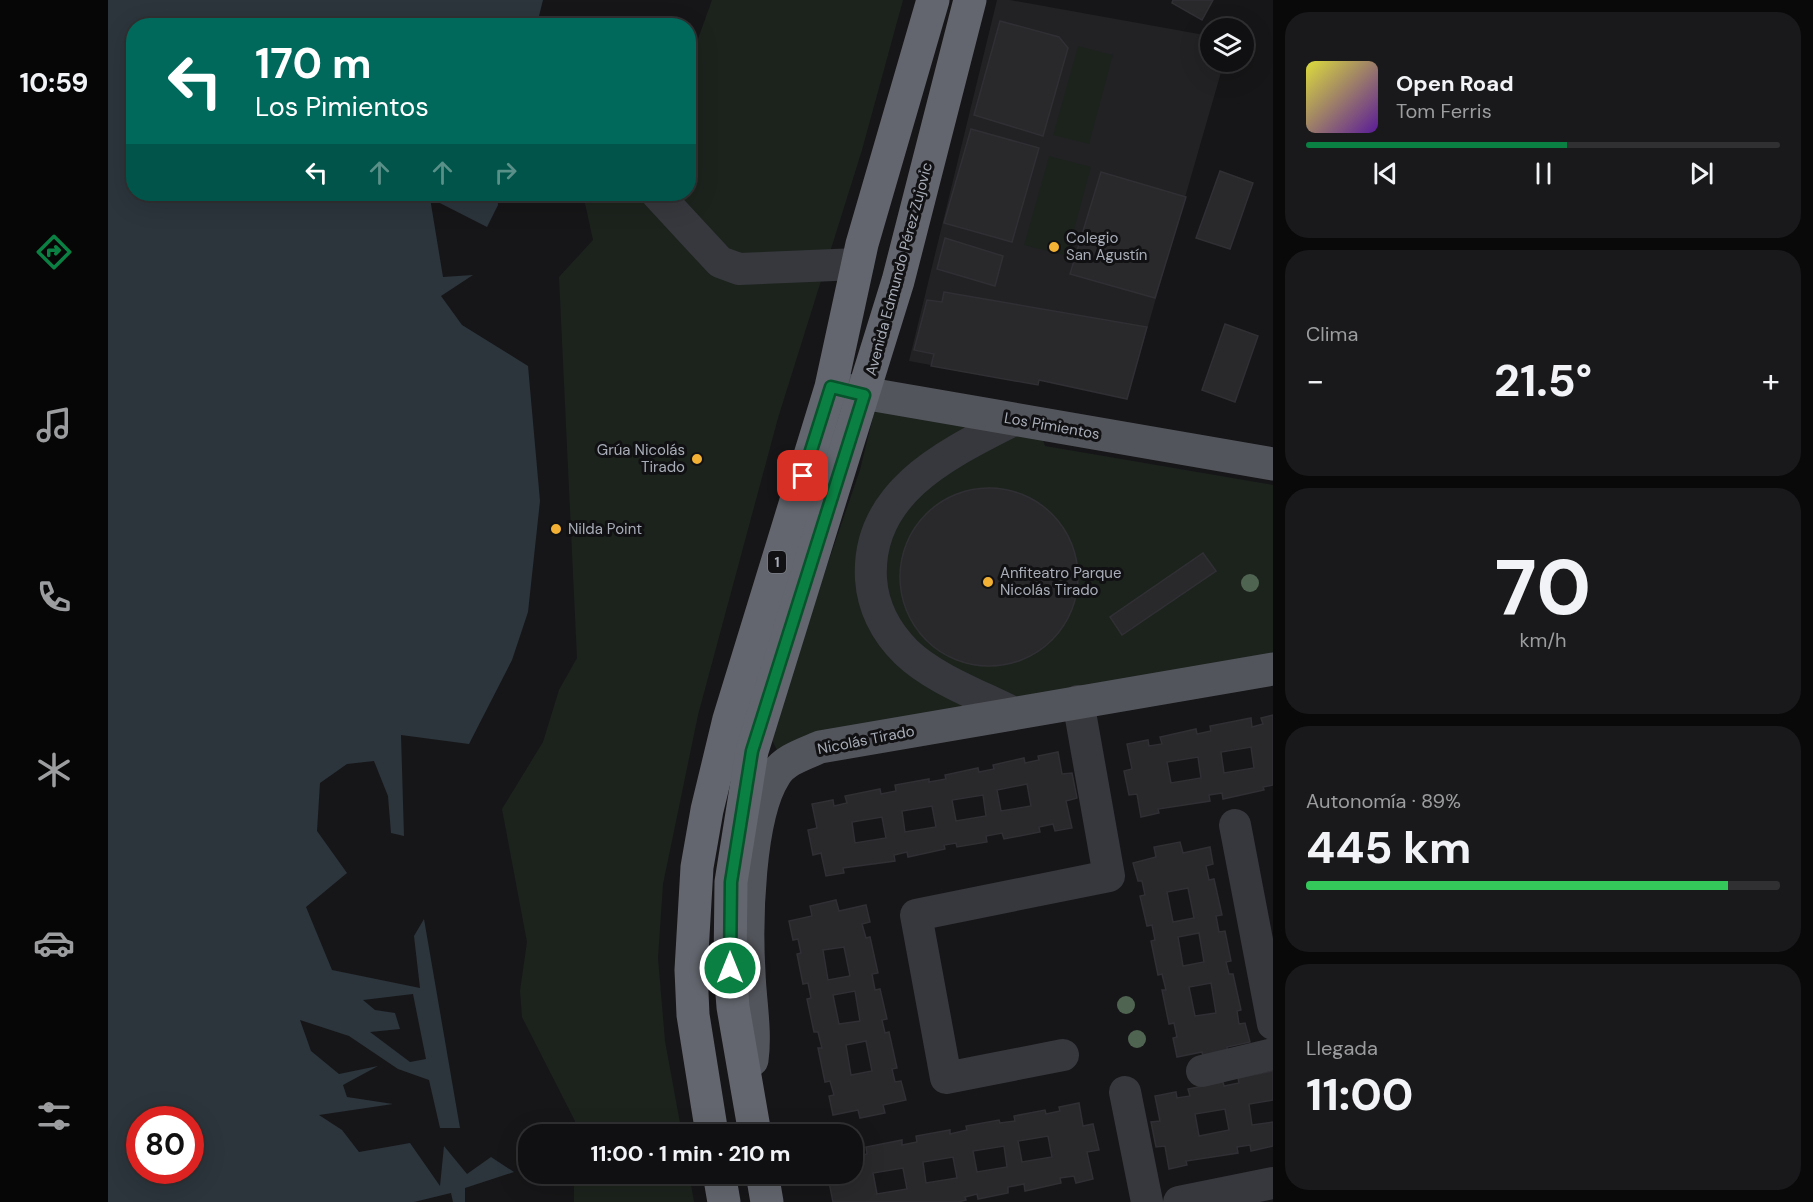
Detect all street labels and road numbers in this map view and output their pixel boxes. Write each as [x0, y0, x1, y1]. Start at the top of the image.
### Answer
street label: Avenida Edmundo Pérez Zujovic [861, 160, 937, 378]
street label: Los Pimientos [1003, 408, 1101, 444]
road number: 1 [768, 551, 786, 573]
street label: Nicolás Tirado [816, 721, 916, 759]

